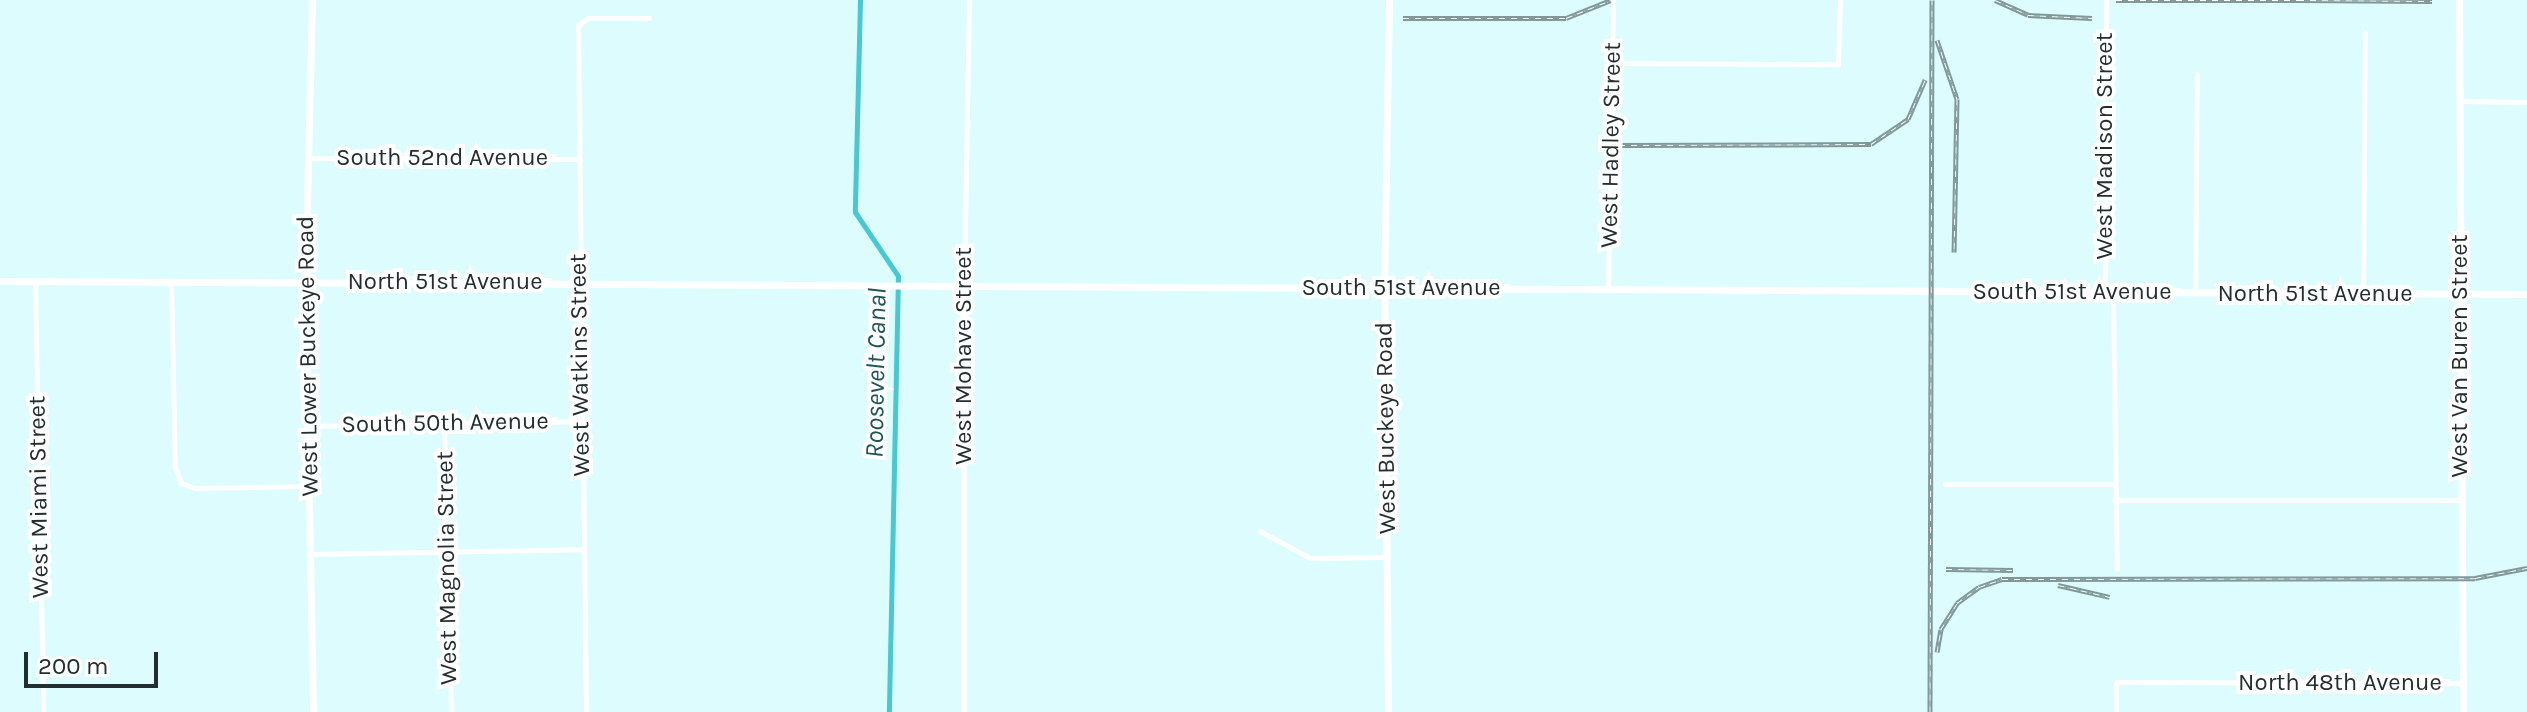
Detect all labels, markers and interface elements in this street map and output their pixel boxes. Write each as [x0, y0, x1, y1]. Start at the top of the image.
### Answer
street label: West Madison Street [2091, 32, 2119, 260]
street label: West Hadley Street [1595, 42, 1627, 248]
street label: South 52nd Avenue [336, 144, 548, 172]
street label: West Lower Buckeye Road [291, 215, 325, 497]
street label: West Van Buren Street [2446, 235, 2474, 477]
street label: West Mohave Street [950, 247, 978, 465]
street label: West Watkins Street [564, 253, 596, 477]
street label: North 51st Avenue [347, 268, 543, 296]
street label: South 51st Avenue [1301, 274, 1501, 302]
street label: South 51st Avenue [1972, 278, 2172, 306]
street label: North 51st Avenue [2217, 280, 2413, 308]
water label: Roosevelt Canal [859, 288, 893, 458]
street label: West Buckeye Road [1370, 322, 1402, 534]
street label: West Miami Street [23, 396, 55, 598]
street label: South 50th Avenue [341, 407, 549, 439]
street label: West Magnolia Street [431, 451, 463, 685]
scale bar [28, 636, 162, 686]
text: 200 m [38, 652, 109, 680]
street label: North 48th Avenue [2238, 669, 2442, 697]

